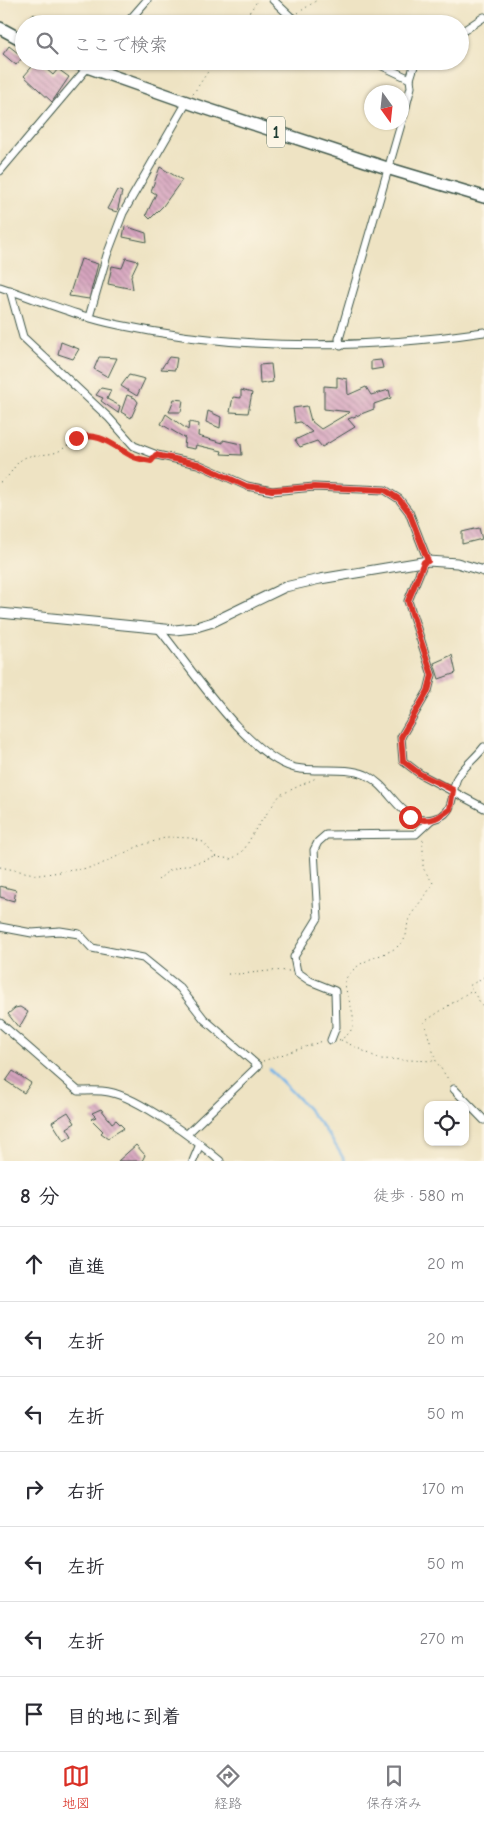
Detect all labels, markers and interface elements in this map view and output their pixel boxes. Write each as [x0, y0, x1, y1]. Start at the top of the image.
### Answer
search box [15, 15, 469, 70]
icon: search [33, 29, 61, 57]
text: ここで検索 [73, 34, 168, 56]
north arrow [364, 85, 409, 130]
road number: 1 [267, 116, 285, 148]
route end [65, 427, 88, 450]
route start [399, 806, 422, 829]
map controls [424, 1101, 469, 1146]
button: locate [424, 1101, 469, 1146]
text: 8 分 [20, 1184, 59, 1208]
text: 徒歩 · 580 m [373, 1187, 464, 1205]
icon: ahead [20, 1250, 48, 1278]
text: 20 m [427, 1255, 464, 1273]
text: 直進 [67, 1256, 105, 1278]
icon: left [20, 1325, 48, 1353]
text: 20 m [427, 1330, 464, 1348]
text: 左折 [67, 1331, 105, 1353]
icon: left [20, 1400, 48, 1428]
text: 50 m [427, 1405, 464, 1423]
text: 左折 [67, 1406, 105, 1428]
icon: right [20, 1475, 48, 1503]
text: 170 m [422, 1480, 464, 1498]
text: 右折 [67, 1481, 105, 1503]
icon: left [20, 1550, 48, 1578]
text: 50 m [427, 1555, 464, 1573]
text: 左折 [67, 1556, 105, 1578]
icon: left [20, 1625, 48, 1653]
text: 270 m [420, 1630, 464, 1648]
text: 左折 [67, 1631, 105, 1653]
icon: arrive [20, 1700, 48, 1728]
text: 目的地に到着 [67, 1706, 181, 1728]
tab: 地図 [62, 1762, 90, 1812]
tab: 経路 [214, 1762, 242, 1812]
tab: 保存済み [366, 1762, 422, 1812]

